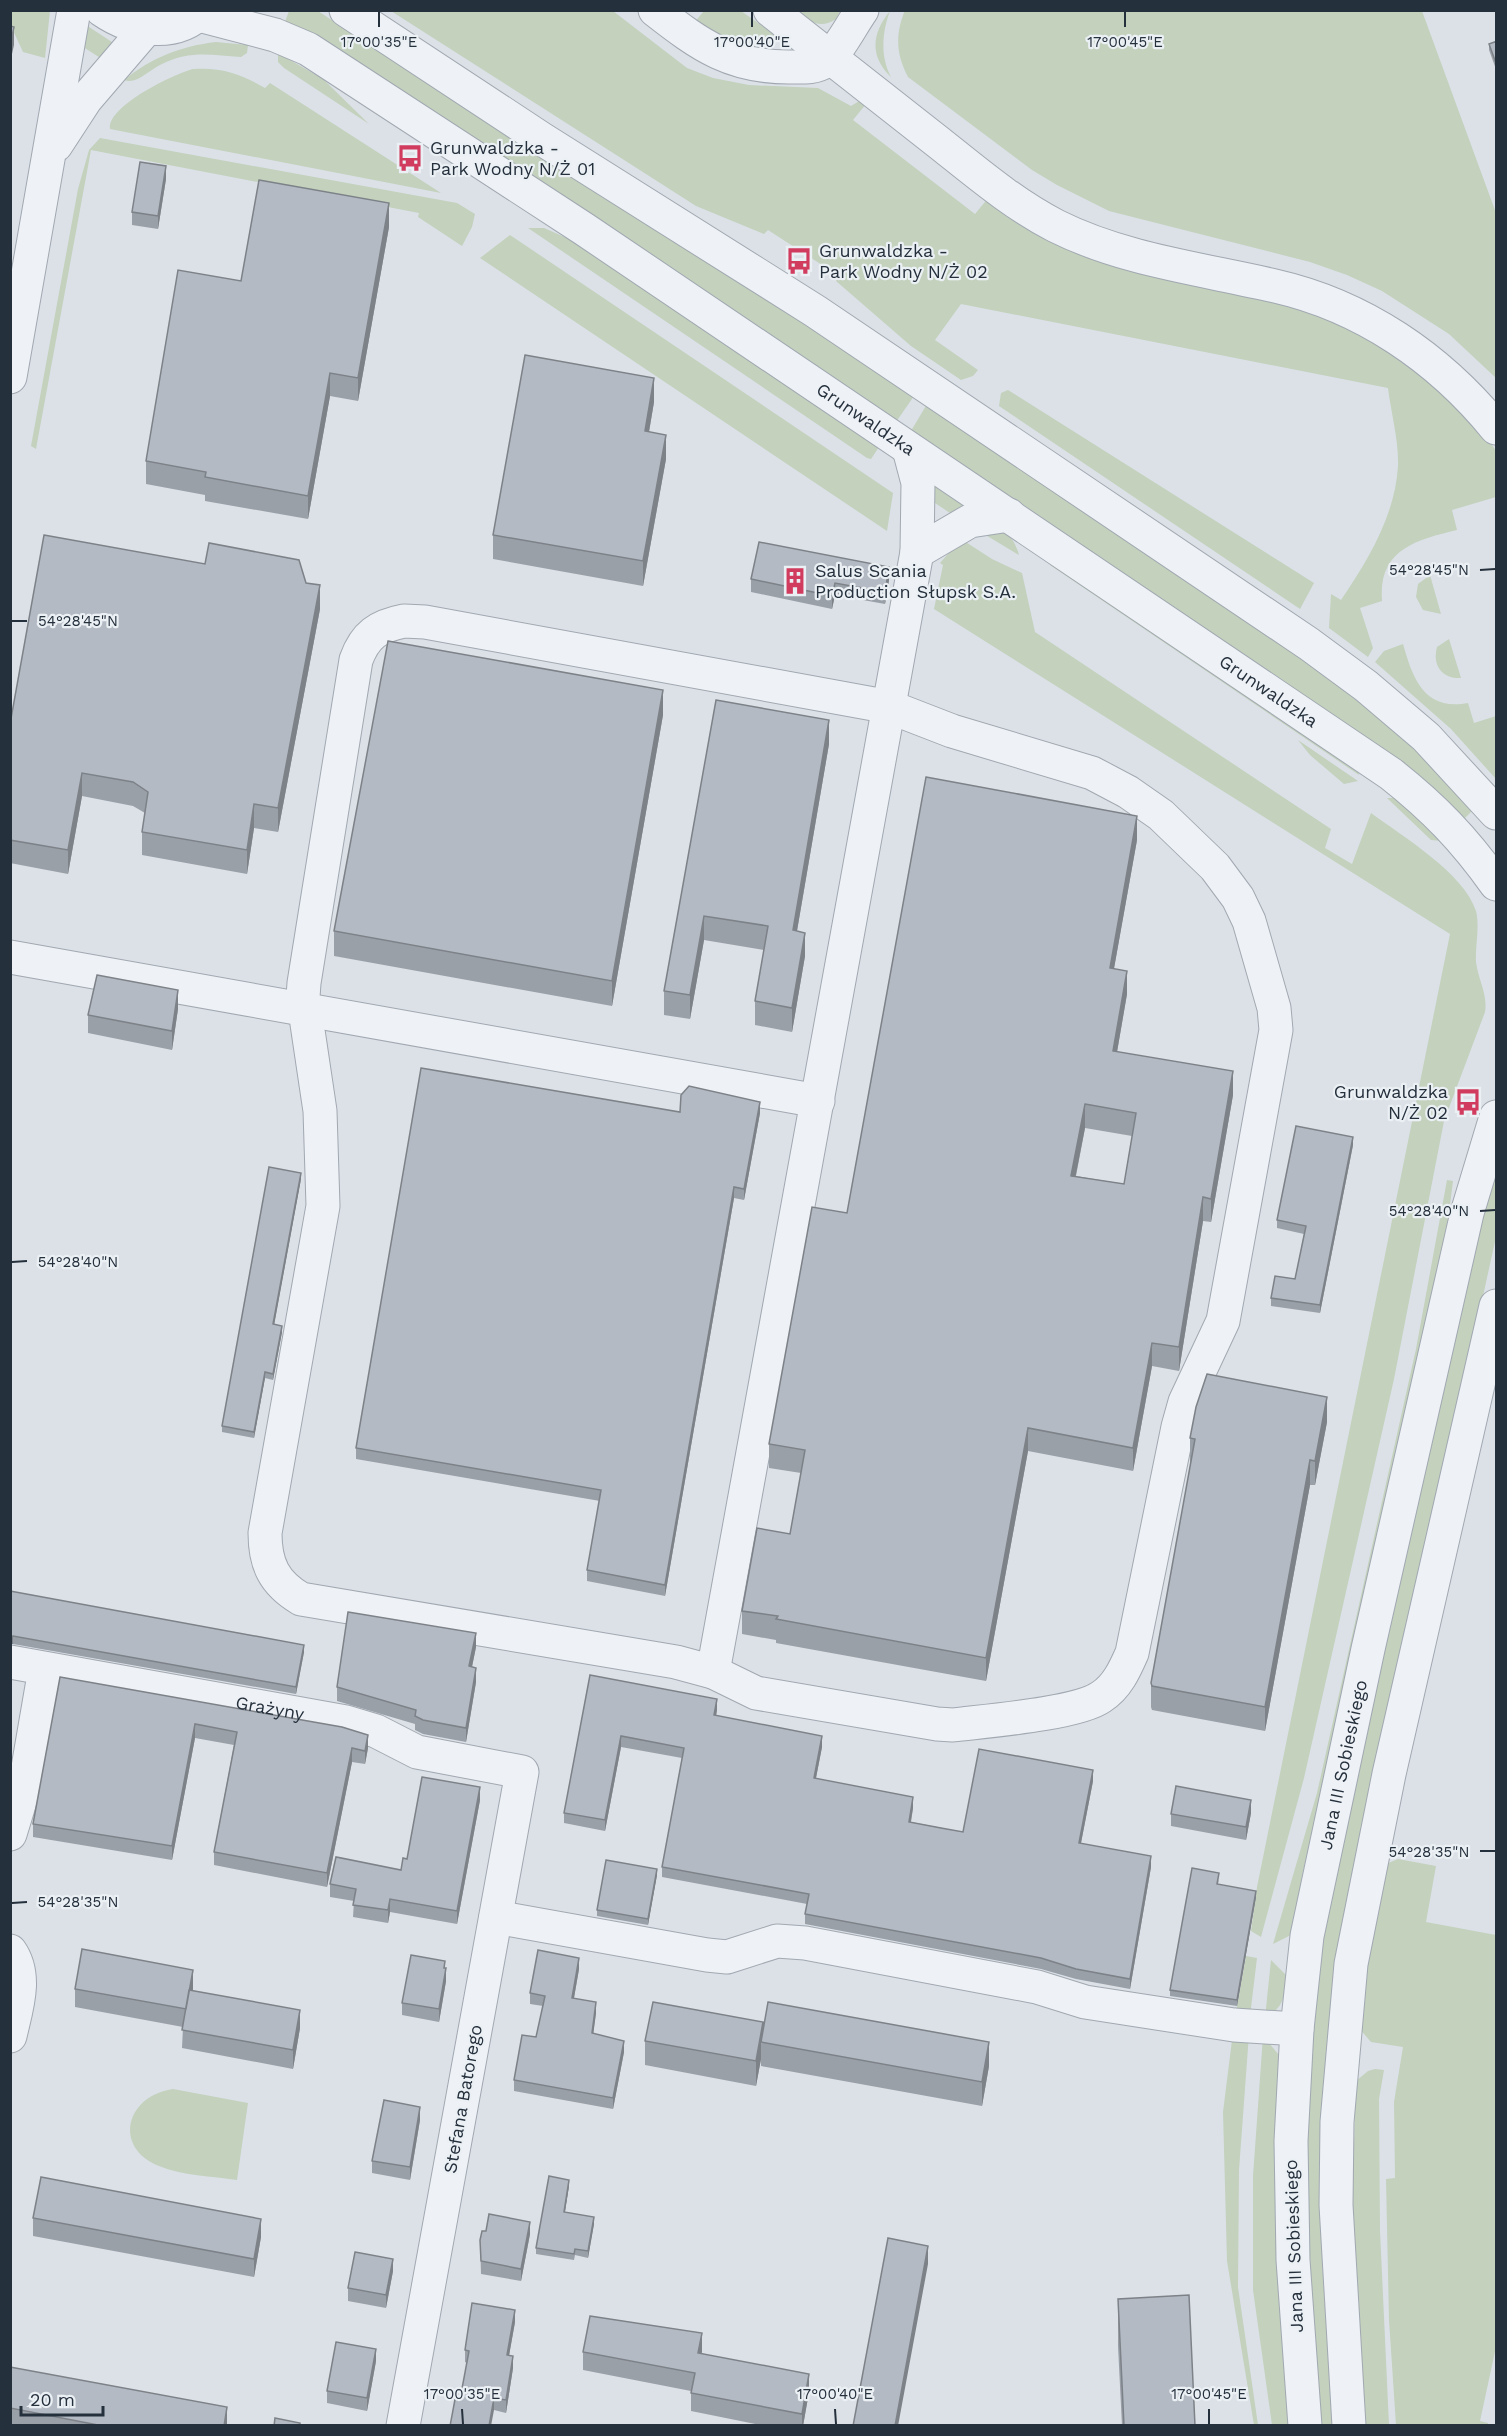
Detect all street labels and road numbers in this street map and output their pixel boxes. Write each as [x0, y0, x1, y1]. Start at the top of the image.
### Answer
street label: Grunwaldzka [813, 378, 919, 460]
street label: Grunwaldzka [1216, 650, 1322, 732]
street label: Jana III Sobieskiego [1315, 1678, 1371, 1852]
street label: Grażyny [234, 1691, 307, 1724]
street label: Stefana Batorego [439, 2023, 486, 2175]
street label: Jana III Sobieskiego [1280, 2159, 1307, 2333]

